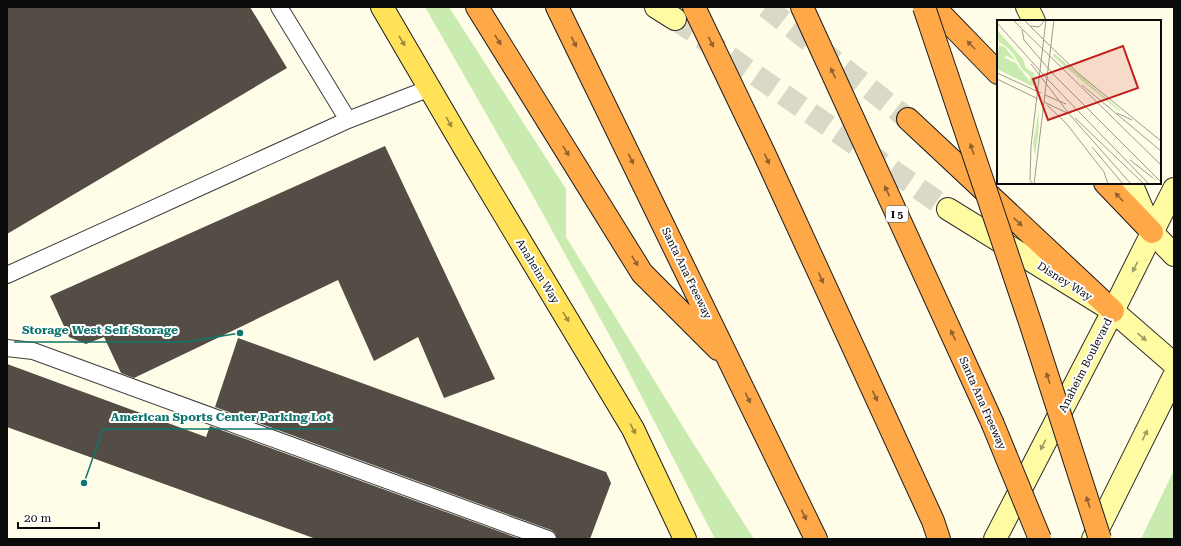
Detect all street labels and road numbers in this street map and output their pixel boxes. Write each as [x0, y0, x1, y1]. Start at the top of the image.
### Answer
road number: I 5 [886, 206, 908, 222]
street label: Santa Ana Freeway [659, 225, 715, 322]
street label: Anaheim Way [513, 237, 562, 306]
street label: Disney Way [1035, 259, 1095, 304]
street label: Anaheim Boulevard [1056, 316, 1115, 415]
street label: Santa Ana Freeway [956, 355, 1009, 452]

